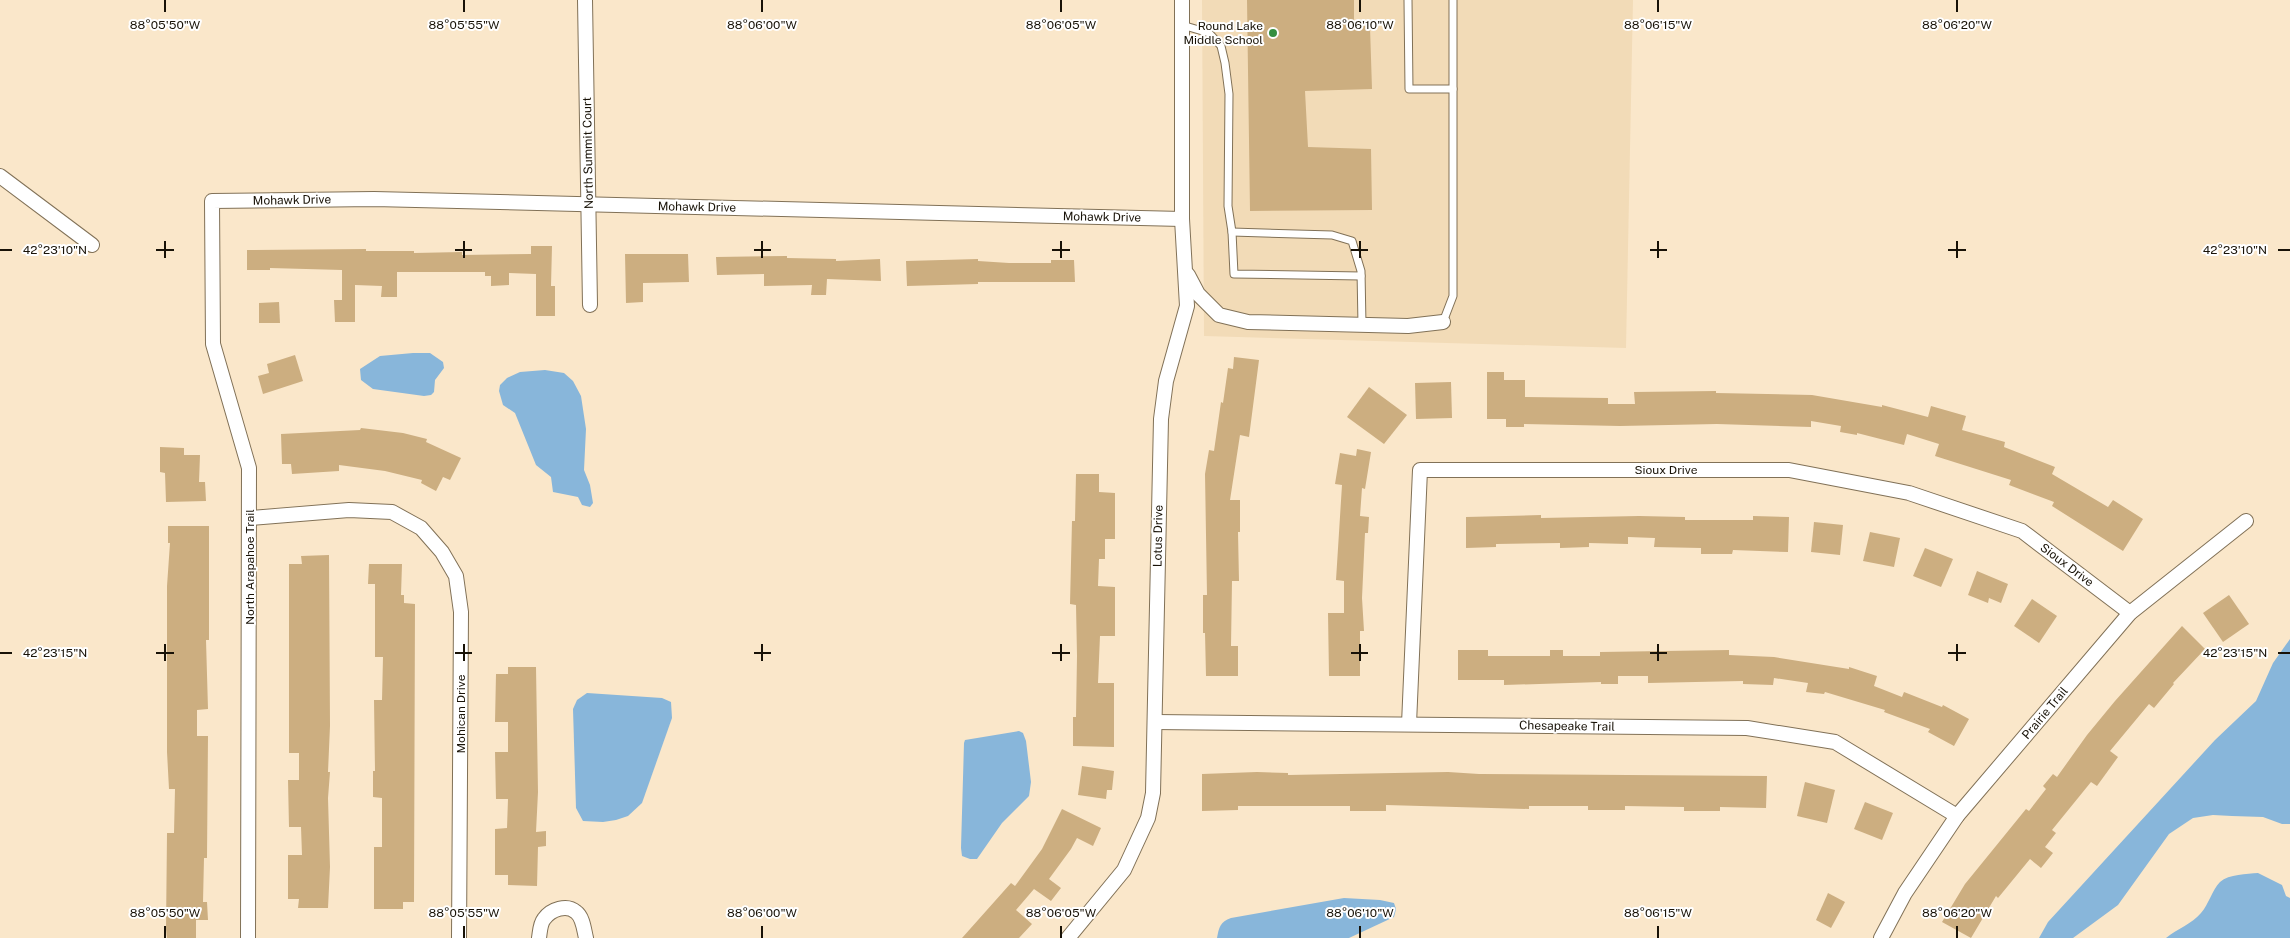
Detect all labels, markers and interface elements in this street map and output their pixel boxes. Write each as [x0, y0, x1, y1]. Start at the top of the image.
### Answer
text: 88°05'50"W [130, 18, 201, 32]
text: 88°05'55"W [429, 18, 500, 32]
text: 88°06'00"W [727, 18, 797, 32]
text: 88°06'05"W [1026, 18, 1097, 32]
text: 88°06'10"W [1326, 18, 1394, 32]
text: 88°06'15"W [1624, 18, 1692, 32]
text: 88°06'20"W [1922, 18, 1992, 32]
place label: Round Lake Middle School [1183, 19, 1263, 47]
marker: Round Lake Middle School [1267, 27, 1279, 39]
street label: North Summit Court [580, 96, 596, 209]
street label: Mohawk Drive [253, 192, 332, 208]
street label: Mohawk Drive [658, 199, 737, 215]
street label: Mohawk Drive [1063, 209, 1142, 225]
text: 42°23'10"N [23, 243, 87, 257]
text: 42°23'10"N [2203, 243, 2267, 257]
street label: Sioux Drive [1634, 463, 1698, 477]
street label: Lotus Drive [1150, 504, 1166, 567]
street label: North Arapahoe Trail [243, 509, 257, 625]
street label: Sioux Drive [2038, 540, 2097, 590]
text: 42°23'15"N [23, 646, 87, 660]
text: 42°23'15"N [2203, 646, 2267, 660]
street label: Mohican Drive [454, 674, 468, 753]
street label: Prairie Trail [2019, 684, 2071, 742]
street label: Chesapeake Trail [1519, 718, 1615, 734]
text: 88°05'50"W [130, 906, 201, 920]
text: 88°05'55"W [429, 906, 500, 920]
text: 88°06'00"W [727, 906, 797, 920]
text: 88°06'05"W [1026, 906, 1097, 920]
text: 88°06'10"W [1326, 906, 1394, 920]
text: 88°06'15"W [1624, 906, 1692, 920]
text: 88°06'20"W [1922, 906, 1992, 920]

